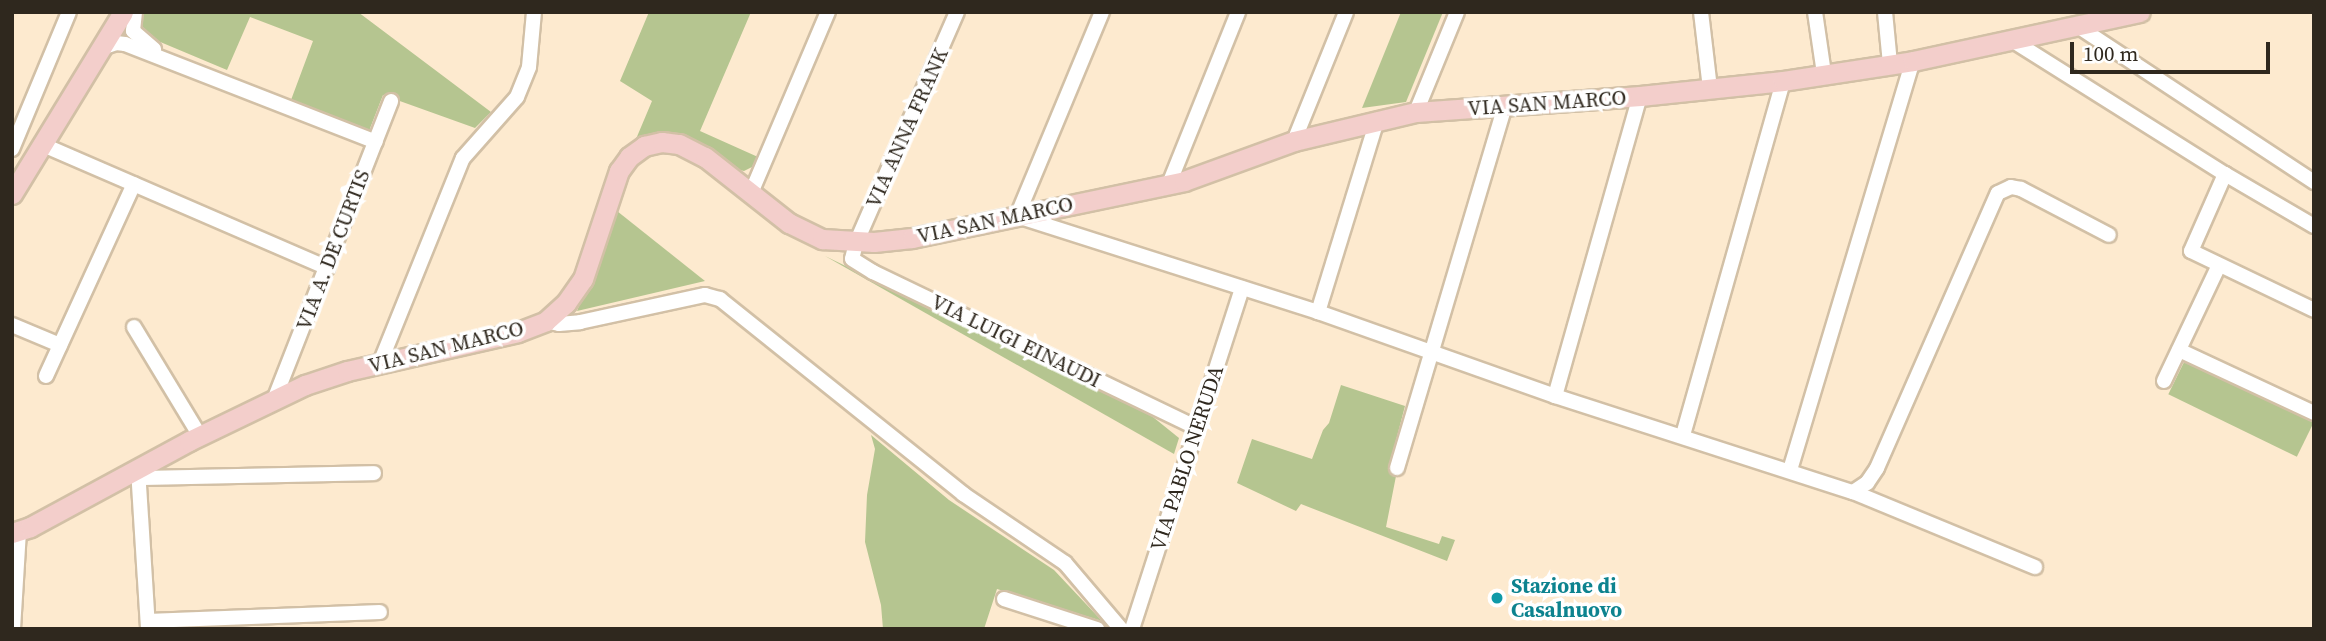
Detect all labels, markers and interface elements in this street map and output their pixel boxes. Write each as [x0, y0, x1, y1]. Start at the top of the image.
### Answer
scale bar [2074, 28, 2274, 72]
text: 100 m [2083, 39, 2138, 68]
street label: VIA ANNA FRANK [860, 44, 954, 212]
street label: VIA SAN MARCO [1467, 85, 1627, 121]
street label: VIA A. DE CURTIS [291, 166, 375, 334]
street label: VIA SAN MARCO [915, 191, 1075, 249]
street label: VIA LUIGI EINAUDI [927, 289, 1105, 393]
street label: VIA SAN MARCO [366, 316, 526, 378]
street label: VIA PABLO NERUDA [1145, 362, 1229, 554]
place label: Stazione di Casalnuovo [1511, 573, 1622, 623]
marker: Stazione di Casalnuovo [1489, 590, 1505, 606]

